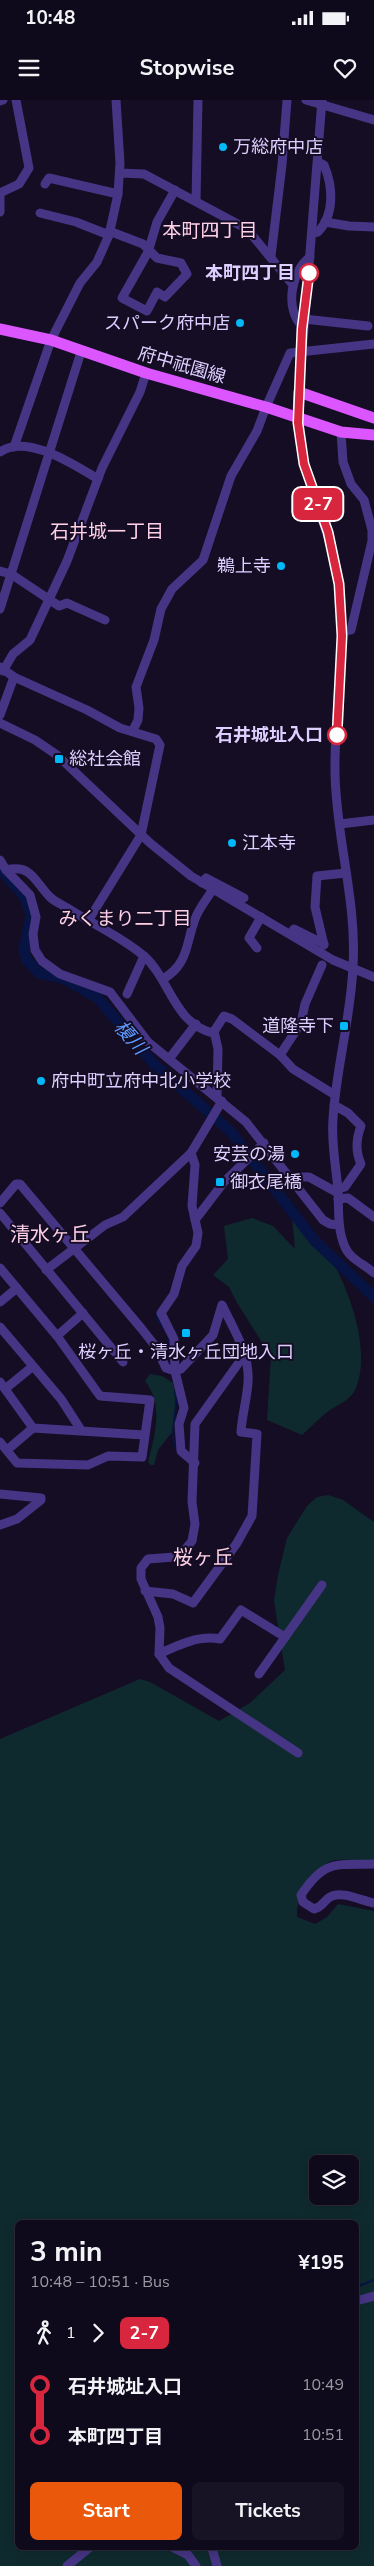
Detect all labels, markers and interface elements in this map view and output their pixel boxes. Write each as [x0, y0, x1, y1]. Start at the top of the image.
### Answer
text: 10:48 [25, 5, 75, 31]
text: Stopwise [140, 53, 234, 83]
icon: menu [15, 54, 43, 82]
icon: heart [331, 54, 359, 82]
place label: 万総府中店 [233, 135, 323, 159]
marker: 万総府中店 [217, 141, 229, 153]
district label: 本町四丁目 [162, 218, 258, 244]
place label: 本町四丁目 [205, 261, 295, 285]
marker: 本町四丁目 [299, 263, 319, 283]
place label: スパーク府中店 [104, 311, 230, 335]
marker: スパーク府中店 [234, 317, 246, 329]
street label: 府中祇園線 [135, 341, 229, 389]
line badge: 2-7 [289, 488, 347, 520]
text: 2-7 [303, 492, 333, 516]
district label: 石井城一丁目 [50, 519, 164, 545]
place label: 鵜上寺 [217, 554, 271, 578]
marker: 鵜上寺 [275, 560, 287, 572]
place label: 石井城址入口 [215, 723, 323, 747]
marker: 石井城址入口 [327, 725, 347, 745]
place label: 総社会館 [69, 747, 141, 771]
marker: 総社会館 [53, 753, 65, 765]
place label: 江本寺 [242, 831, 296, 855]
marker: 江本寺 [226, 837, 238, 849]
district label: みくまり二丁目 [58, 906, 192, 932]
place label: 道隆寺下 [262, 1014, 334, 1038]
water label: 榎川 [108, 1015, 154, 1062]
marker: 道隆寺下 [338, 1020, 350, 1032]
place label: 府中町立府中北小学校 [51, 1069, 231, 1093]
marker: 府中町立府中北小学校 [35, 1075, 47, 1087]
place label: 安芸の湯 [213, 1142, 285, 1166]
marker: 安芸の湯 [289, 1148, 301, 1160]
place label: 御衣尾橋 [230, 1170, 302, 1194]
marker: 御衣尾橋 [214, 1176, 226, 1188]
district label: 清水ヶ丘 [10, 1221, 90, 1248]
marker: 桜ヶ丘・清水ヶ丘団地入口 [180, 1327, 192, 1339]
place label: 桜ヶ丘・清水ヶ丘団地入口 [78, 1340, 294, 1364]
district label: 桜ヶ丘 [173, 1544, 233, 1571]
map controls [309, 2155, 359, 2205]
button: layers [309, 2155, 359, 2205]
text: 3 min [30, 2233, 102, 2271]
text: ¥195 [298, 2250, 344, 2276]
text: 10:48 – 10:51 · Bus [30, 2271, 170, 2293]
icon: walk [30, 2319, 58, 2347]
icon: forward [84, 2319, 112, 2347]
text: 2-7 [130, 2321, 159, 2345]
text: 1 [66, 2322, 76, 2344]
text: 石井城址入口 [68, 2374, 182, 2400]
text: 10:49 [302, 2374, 344, 2396]
text: 本町四丁目 [68, 2424, 163, 2450]
text: 10:51 [302, 2424, 344, 2446]
button: Start [30, 2482, 182, 2540]
button: Tickets [192, 2482, 344, 2540]

